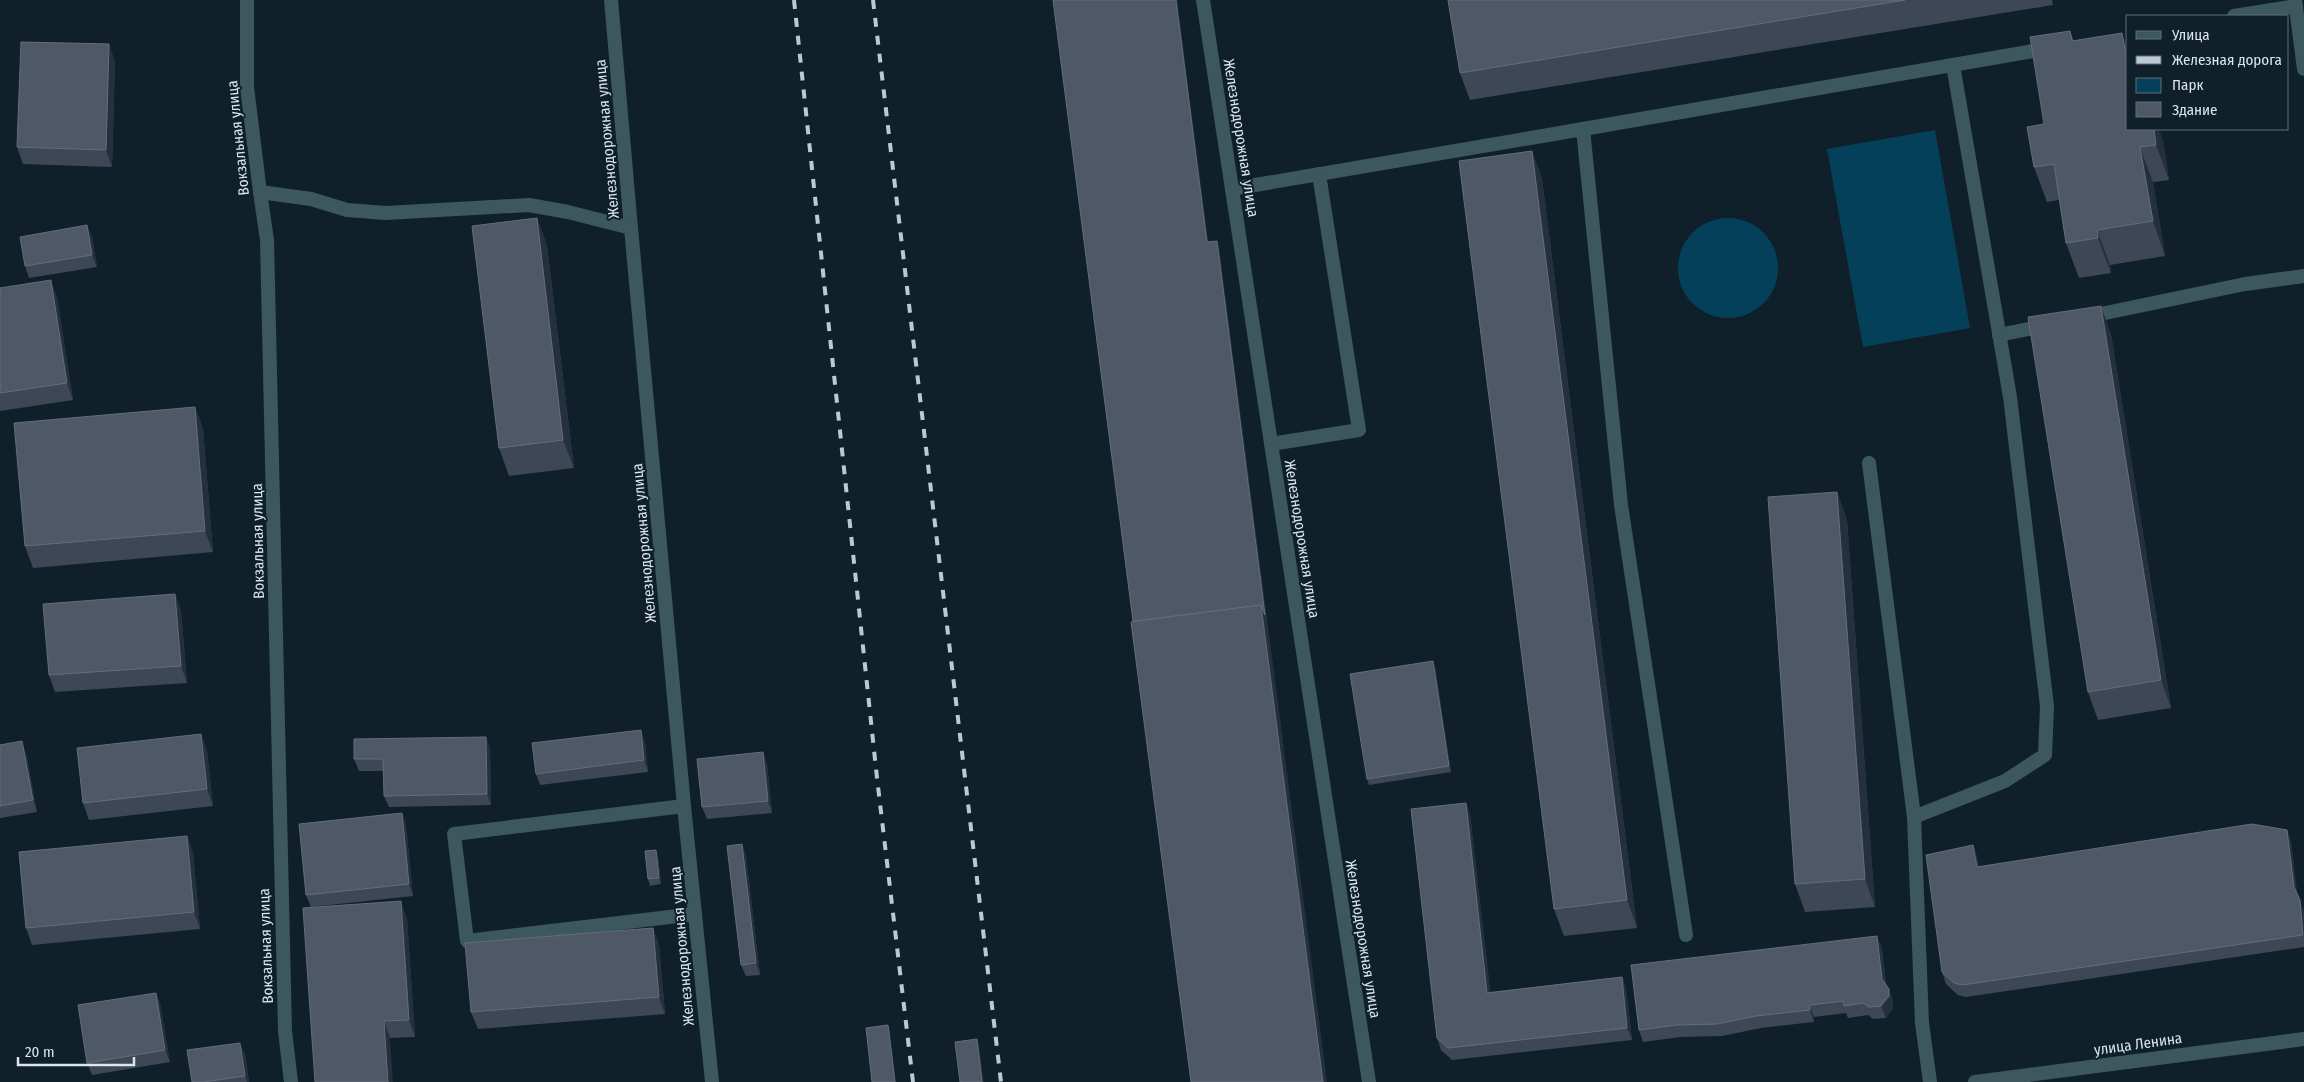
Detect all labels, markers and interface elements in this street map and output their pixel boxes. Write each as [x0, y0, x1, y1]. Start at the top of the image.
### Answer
legend [2126, 15, 2289, 130]
text: Улица [2171, 26, 2210, 44]
text: Железная дорога [2172, 51, 2282, 69]
street label: Железнодорожная улица [1220, 58, 1262, 218]
street label: Железнодорожная улица [591, 59, 623, 219]
text: Парк [2172, 76, 2203, 94]
street label: Вокзальная улица [223, 80, 253, 196]
text: Здание [2172, 101, 2218, 119]
street label: Железнодорожная улица [1281, 459, 1323, 619]
street label: Железнодорожная улица [628, 463, 660, 623]
street label: Вокзальная улица [248, 483, 268, 599]
street label: Железнодорожная улица [1342, 859, 1384, 1019]
street label: Железнодорожная улица [666, 866, 698, 1026]
street label: Вокзальная улица [255, 888, 277, 1004]
street label: улица Ленина [2093, 1029, 2183, 1059]
scale bar [18, 1034, 134, 1066]
text: 20 m [25, 1043, 55, 1061]

